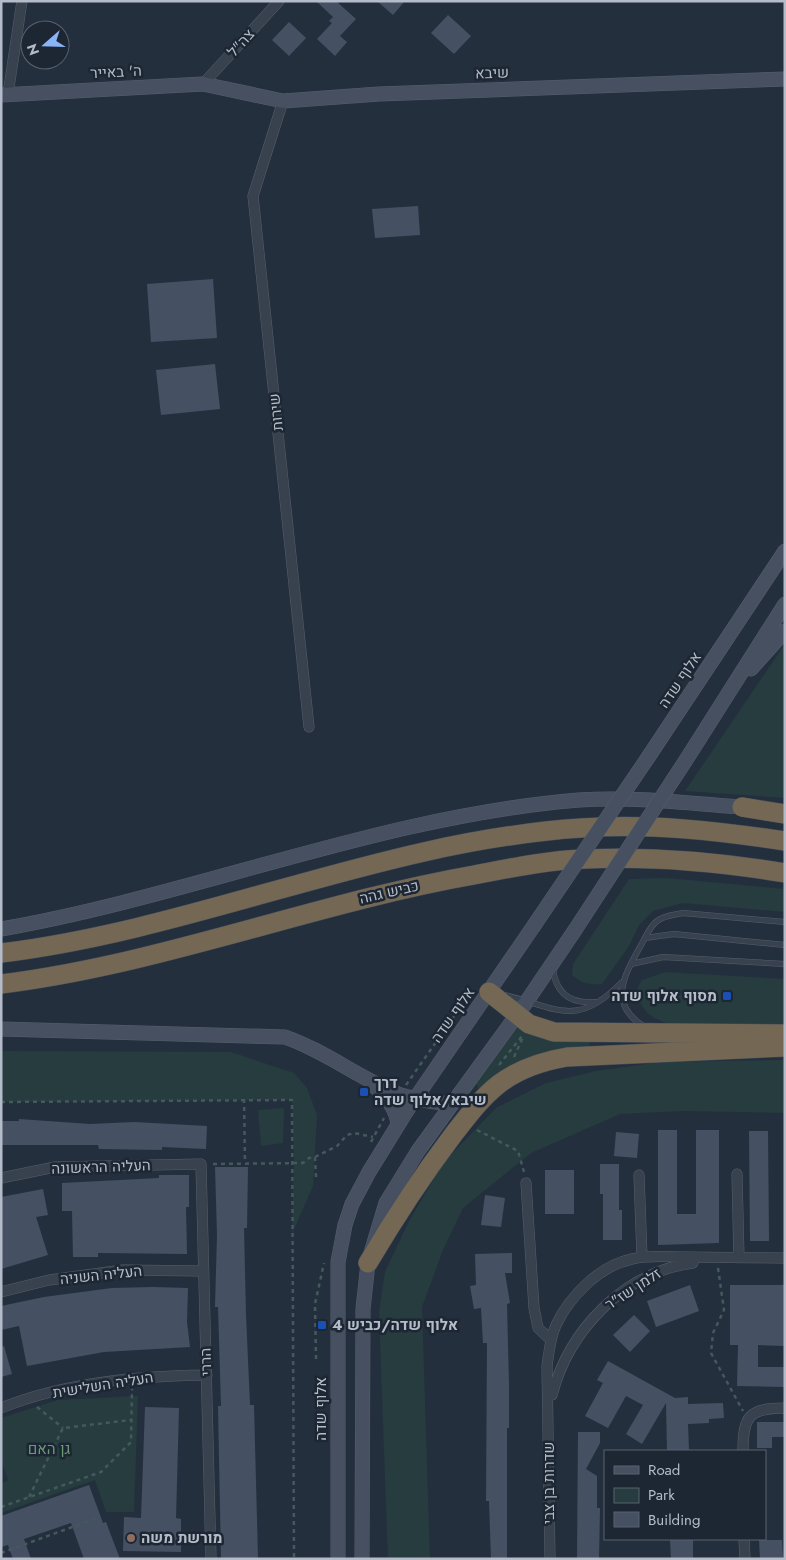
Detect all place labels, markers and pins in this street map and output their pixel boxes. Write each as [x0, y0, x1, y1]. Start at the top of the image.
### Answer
place label: מסוף אלוף שדה [611, 985, 717, 1007]
marker: מסוף אלוף שדה [721, 990, 733, 1002]
place label: דרך שיבא/אלוף שדה [374, 1072, 487, 1111]
marker: דרך שיבא/אלוף שדה [358, 1086, 370, 1098]
place label: אלוף שדה/כביש 4 [332, 1314, 458, 1336]
marker: אלוף שדה/כביש 4 [316, 1319, 328, 1331]
place label: מורשת משה [141, 1527, 222, 1549]
marker: מורשת משה [125, 1532, 137, 1544]

